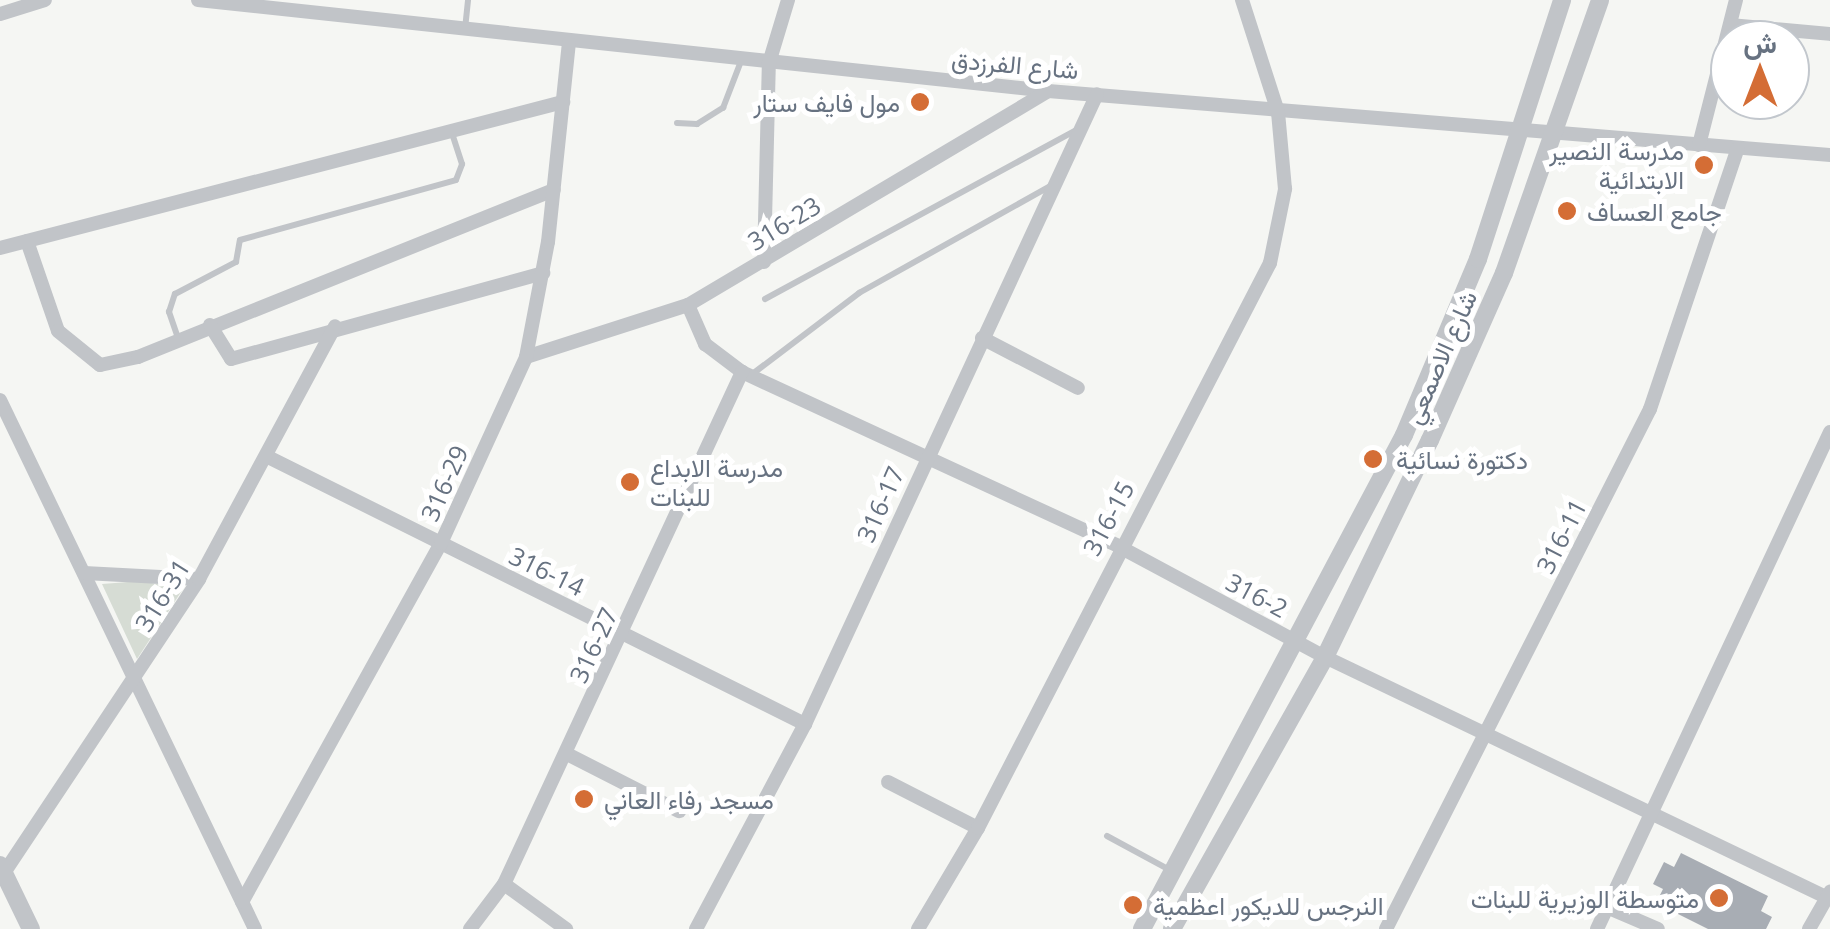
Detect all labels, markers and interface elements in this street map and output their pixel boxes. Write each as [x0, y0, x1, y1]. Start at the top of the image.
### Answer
north arrow [1710, 20, 1810, 120]
text: ش [1743, 23, 1777, 61]
street label: شارع الفرزدق [950, 44, 1080, 84]
place label: مول فايف ستار [753, 87, 900, 117]
marker: مول فايف ستار [909, 91, 931, 113]
place label: مدرسة النصير الابتدائية [1549, 136, 1684, 195]
marker: مدرسة النصير الابتدائية [1693, 154, 1715, 176]
street label: 316-23 [742, 190, 826, 256]
place label: جامع العساف [1587, 196, 1722, 226]
marker: جامع العساف [1556, 200, 1578, 222]
street label: شارع الاصمعي [1397, 286, 1483, 428]
street label: 316-29 [414, 441, 474, 525]
place label: دكتورة نسائية [1396, 444, 1528, 474]
marker: دكتورة نسائية [1360, 446, 1386, 472]
place label: مدرسة الابداع للبنات [650, 453, 783, 512]
street label: 316-17 [850, 462, 910, 546]
marker: مدرسة الابداع للبنات [619, 471, 641, 493]
street label: 316-15 [1076, 476, 1140, 560]
street label: 316-11 [1530, 494, 1592, 578]
street label: 316-14 [505, 540, 589, 602]
street label: 316-31 [128, 553, 196, 637]
street label: 316-2 [1221, 566, 1293, 624]
street label: 316-27 [563, 603, 623, 687]
place label: مسجد رفاء العاني [604, 784, 774, 814]
marker: مسجد رفاء العاني [573, 788, 595, 810]
place label: متوسطة الوزيرية للبنات [1471, 883, 1699, 913]
marker: متوسطة الوزيرية للبنات [1708, 887, 1730, 909]
place label: النرجس للديكور اعظمية [1153, 890, 1384, 920]
marker: النرجس للديكور اعظمية [1122, 894, 1144, 916]

